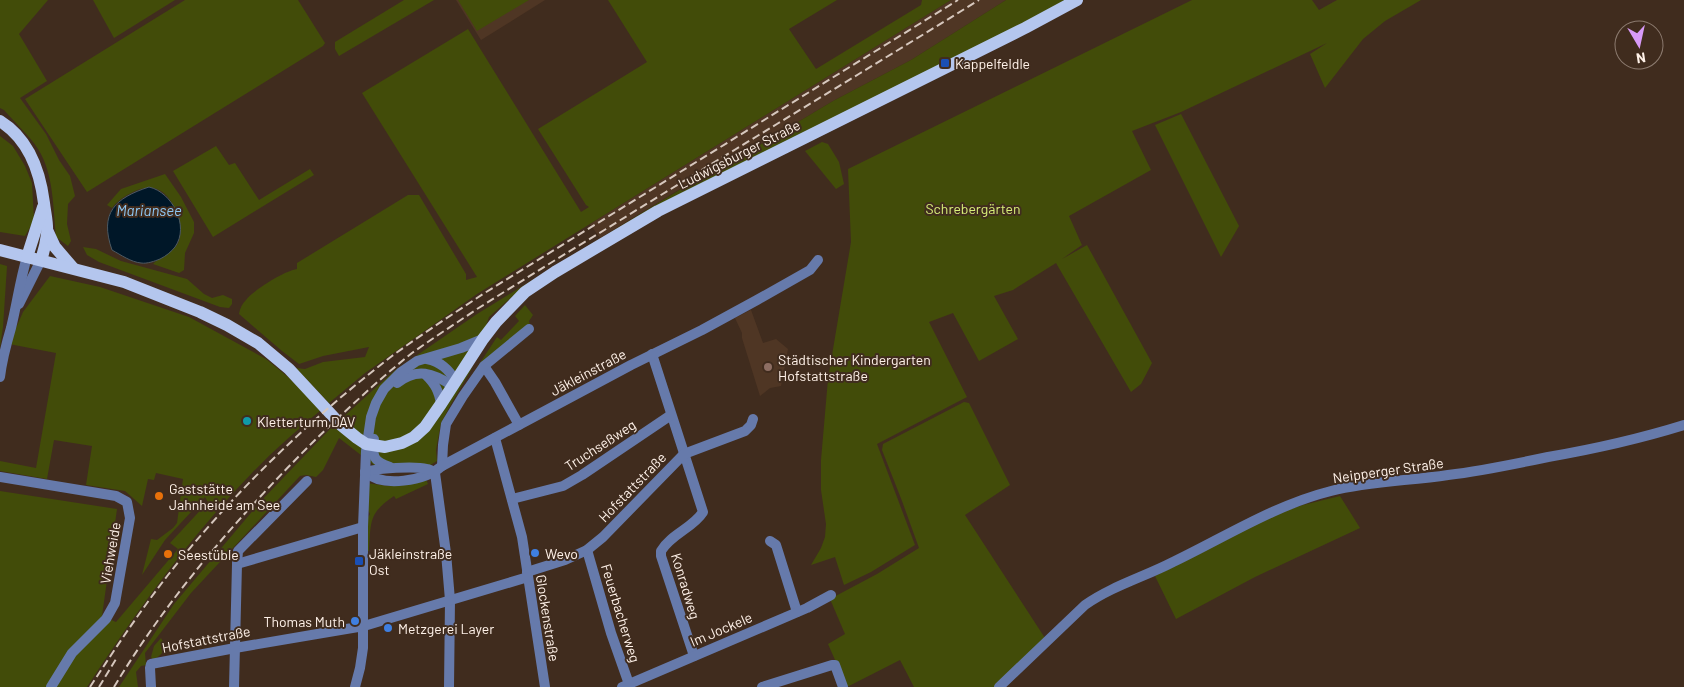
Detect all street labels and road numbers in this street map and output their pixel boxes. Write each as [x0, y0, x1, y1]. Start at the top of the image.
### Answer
street label: Ludwigsburger Straße [675, 116, 803, 192]
street label: Jäkleinstraße [547, 345, 629, 399]
street label: Truchseßweg [561, 416, 639, 474]
street label: Hofstattstraße [595, 449, 669, 525]
street label: Neipperger Straße [1331, 454, 1445, 486]
street label: Viehweide [96, 521, 124, 585]
street label: Konradweg [668, 551, 704, 621]
street label: Feuerbacherweg [598, 562, 644, 664]
street label: Glockenstraße [533, 573, 563, 663]
street label: Im Jockele [687, 608, 755, 650]
street label: Hofstattstraße [160, 622, 252, 656]

